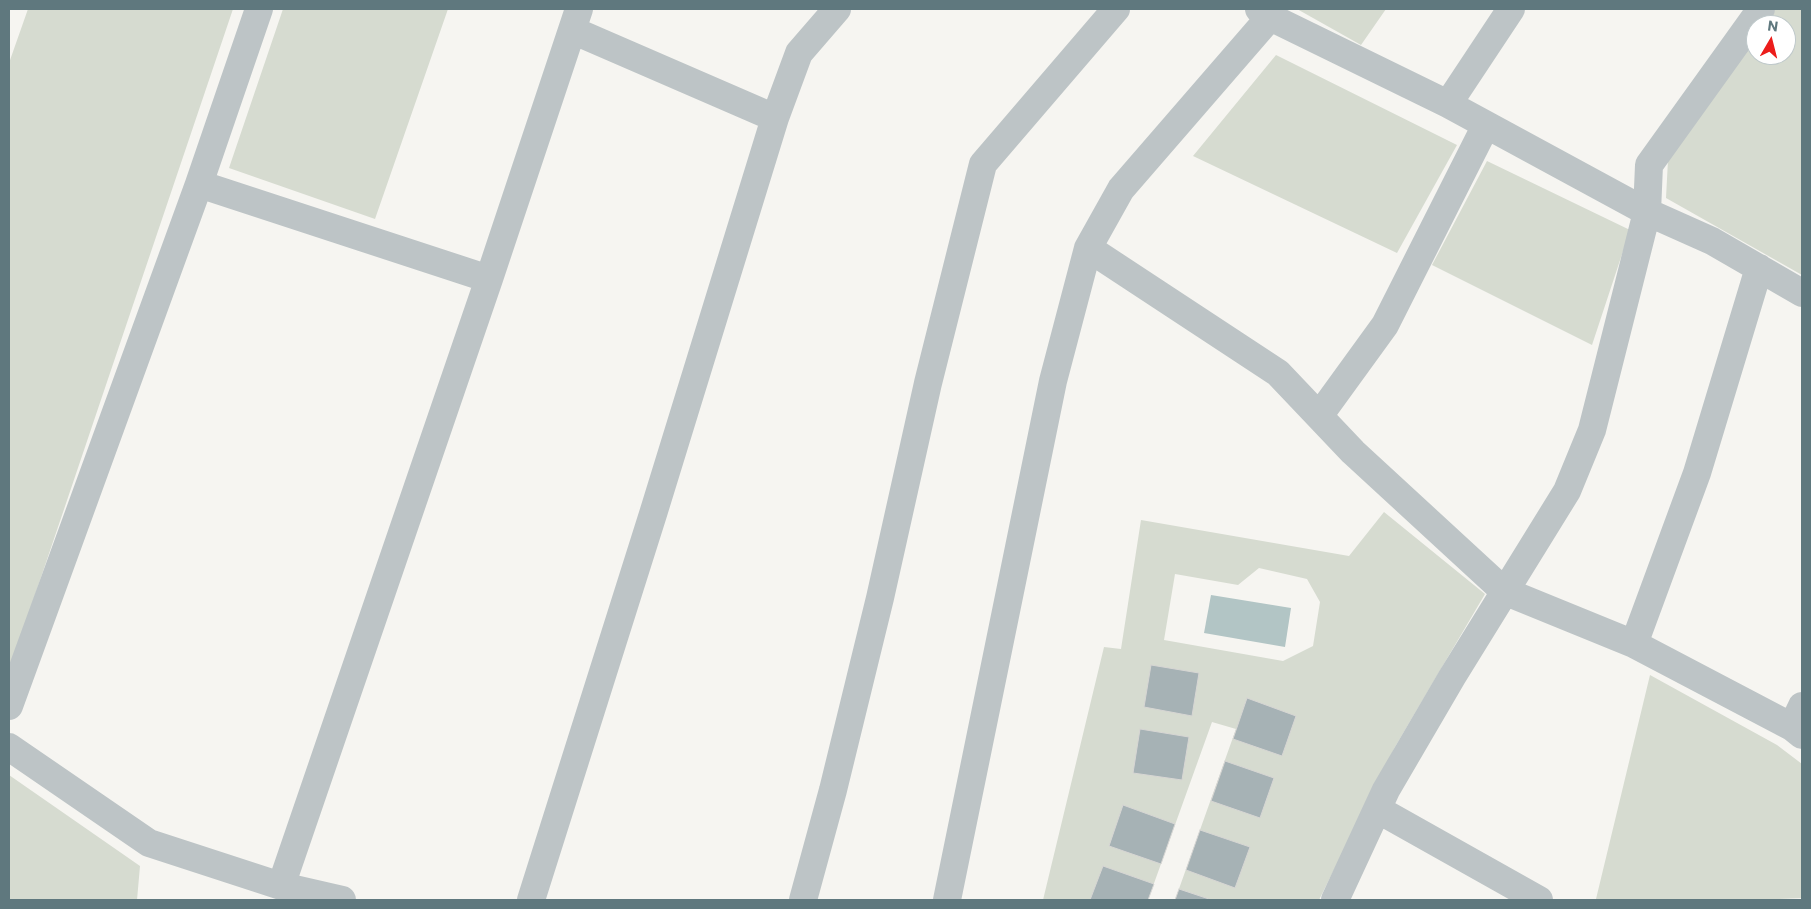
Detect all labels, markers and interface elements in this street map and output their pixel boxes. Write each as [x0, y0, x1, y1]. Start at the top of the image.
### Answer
north arrow [1746, 15, 1796, 65]
text: N [1767, 16, 1779, 35]

